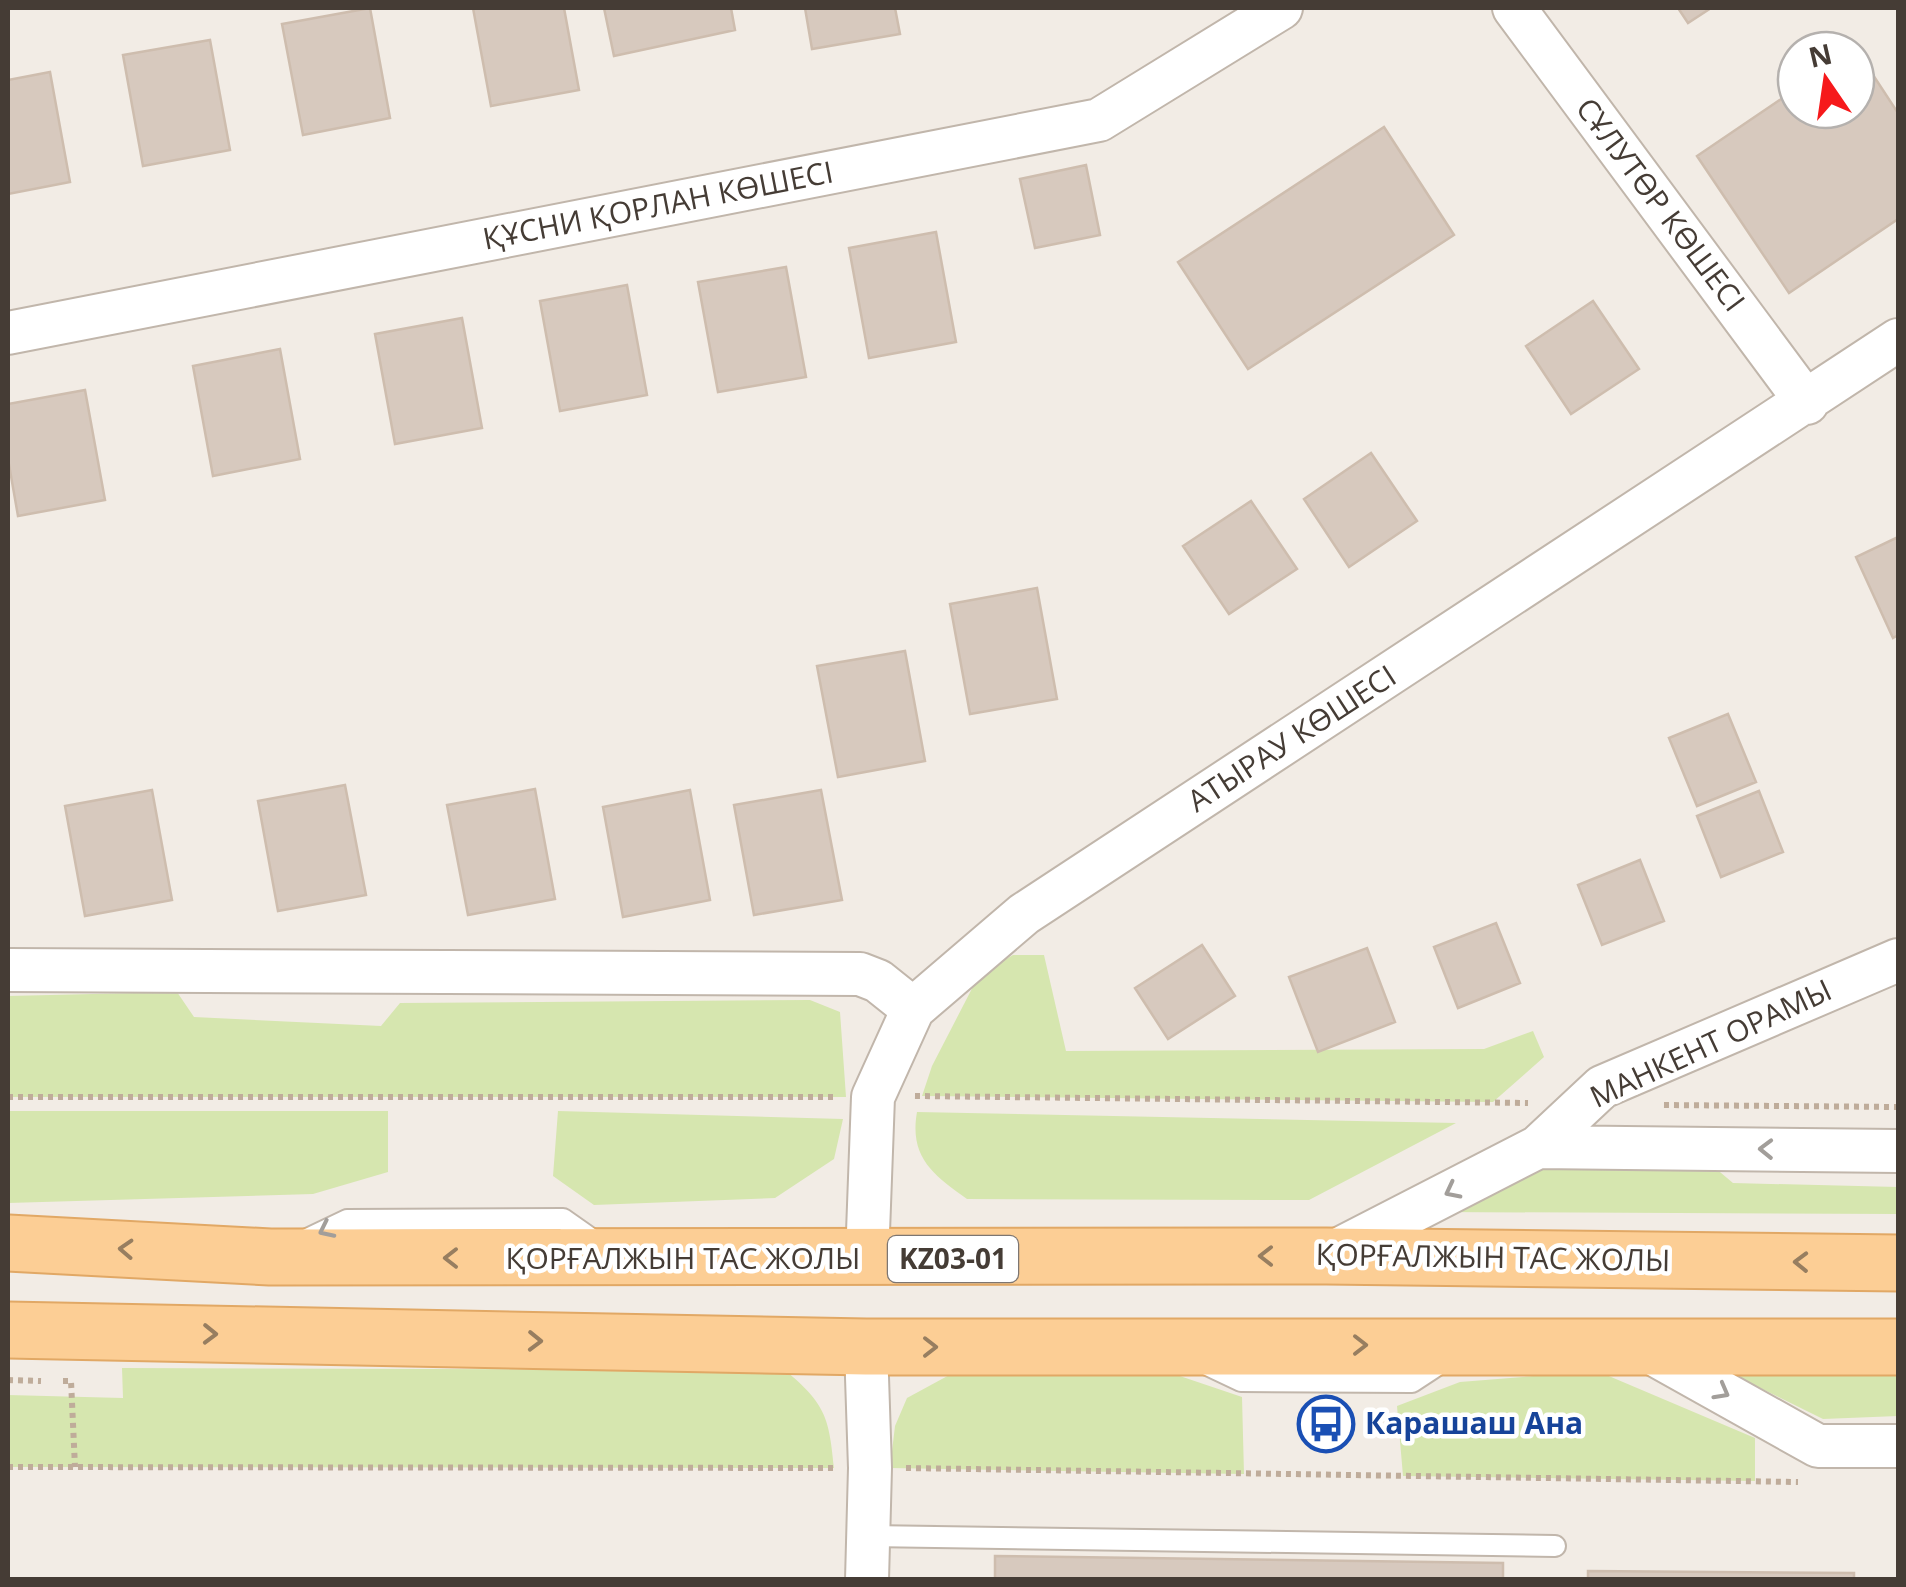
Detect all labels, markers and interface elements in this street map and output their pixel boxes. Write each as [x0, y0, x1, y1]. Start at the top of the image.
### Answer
north arrow [1776, 30, 1876, 130]
text: N [1805, 34, 1836, 76]
street label: СҰЛУТӨР КӨШЕСІ [1567, 89, 1755, 319]
street label: ҚҰСНИ ҚОРЛАН КӨШЕСІ [479, 150, 836, 259]
street label: АТЫРАУ КӨШЕСІ [1179, 655, 1403, 821]
street label: МАНКЕНТ ОРАМЫ [1583, 969, 1838, 1117]
one-way arrow [1758, 1139, 1774, 1160]
one-way arrow [1444, 1179, 1462, 1198]
one-way arrow [318, 1218, 336, 1238]
street label: ҚОРҒАЛЖЫН ТАС ЖОЛЫ [1315, 1233, 1671, 1280]
road number: KZ03-01 [888, 1236, 1018, 1282]
street label: ҚОРҒАЛЖЫН ТАС ЖОЛЫ [506, 1237, 860, 1278]
one-way arrow [118, 1239, 134, 1260]
one-way arrow [1258, 1246, 1274, 1267]
one-way arrow [443, 1247, 458, 1269]
one-way arrow [1793, 1251, 1808, 1273]
one-way arrow [202, 1323, 218, 1344]
one-way arrow [527, 1330, 543, 1351]
one-way arrow [1352, 1335, 1368, 1356]
one-way arrow [922, 1336, 938, 1358]
one-way arrow [1711, 1380, 1729, 1400]
bus stop icon: Карашаш Ана [1296, 1394, 1356, 1454]
place label: Карашаш Ана [1365, 1402, 1583, 1443]

